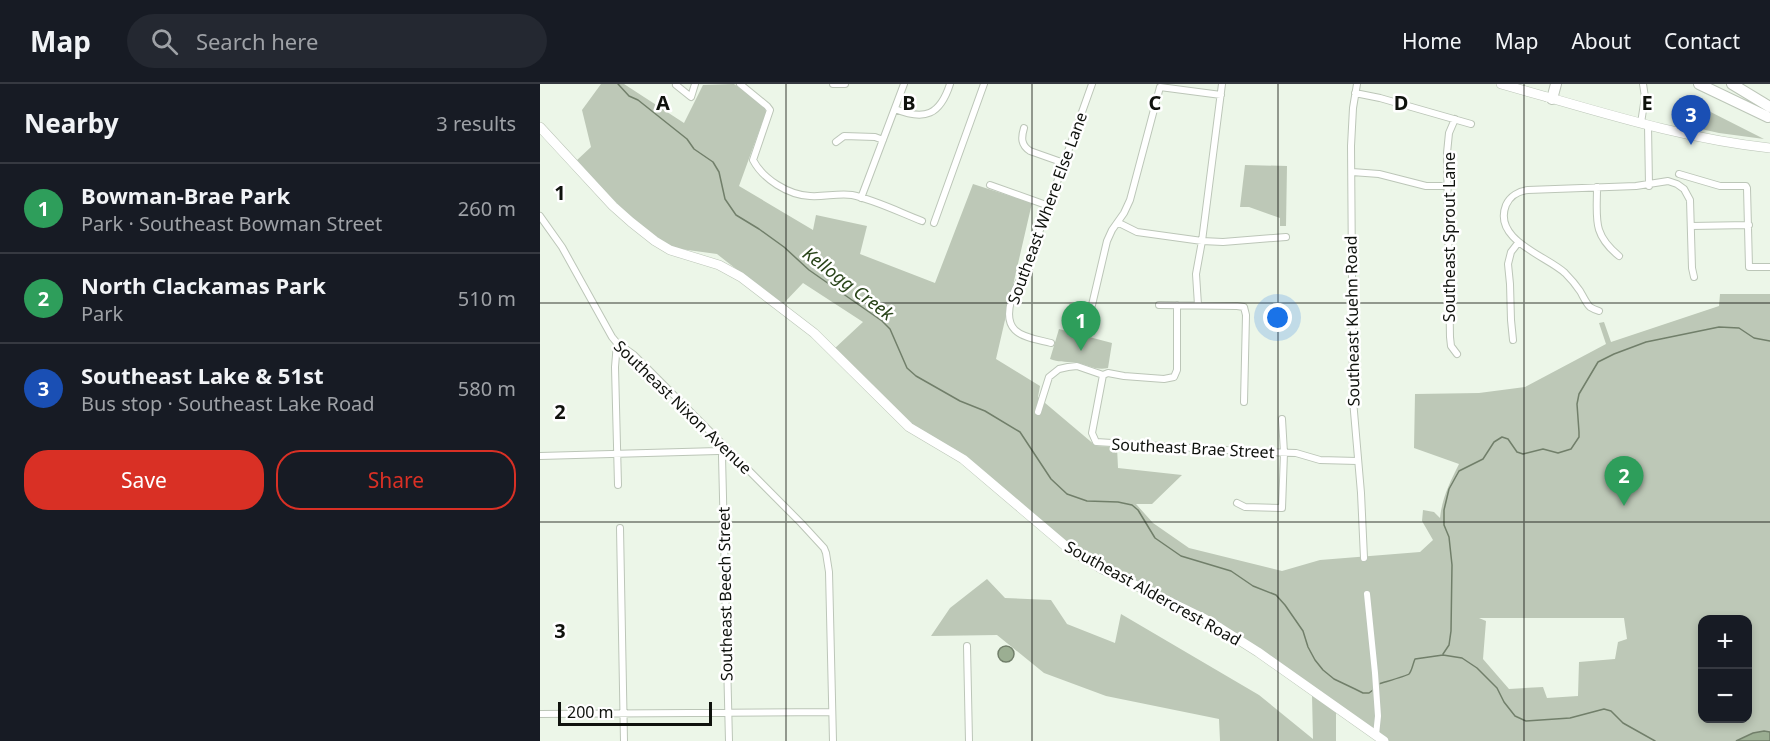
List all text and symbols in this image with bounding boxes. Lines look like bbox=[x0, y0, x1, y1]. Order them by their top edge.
search box bbox=[127, 14, 547, 68]
text: Map bbox=[30, 22, 91, 60]
icon: search bbox=[148, 25, 181, 58]
text: Search here bbox=[196, 26, 318, 56]
text: Home bbox=[1402, 27, 1462, 55]
text: Map bbox=[1495, 27, 1538, 55]
text: About bbox=[1571, 27, 1631, 55]
text: Contact bbox=[1664, 27, 1740, 55]
text: A bbox=[656, 89, 670, 116]
text: B bbox=[902, 89, 916, 116]
text: C bbox=[1149, 89, 1162, 116]
text: D bbox=[1394, 89, 1408, 116]
text: E bbox=[1641, 89, 1653, 116]
pin: 3 bbox=[1672, 95, 1710, 145]
text: Nearby bbox=[24, 105, 119, 141]
street label: Southeast Where Else Lane bbox=[1002, 109, 1092, 307]
text: 3 results bbox=[436, 110, 516, 137]
street label: Southeast Sprout Lane bbox=[1438, 152, 1460, 322]
text: 1 bbox=[554, 179, 566, 206]
text: Bowman-Brae Park bbox=[81, 180, 290, 210]
text: 1 bbox=[38, 195, 49, 222]
text: 260 m bbox=[458, 195, 516, 222]
text: Park · Southeast Bowman Street bbox=[81, 210, 382, 237]
street label: Southeast Kuehn Road bbox=[1340, 235, 1364, 407]
water label: Kellogg Creek bbox=[798, 241, 900, 326]
text: North Clackamas Park bbox=[81, 270, 326, 300]
text: 2 bbox=[38, 285, 49, 312]
text: 510 m bbox=[458, 285, 516, 312]
text: Park bbox=[81, 300, 123, 327]
pin: 1 bbox=[1062, 302, 1100, 351]
your location bbox=[1263, 303, 1292, 332]
street label: Southeast Nixon Avenue bbox=[609, 335, 757, 479]
text: Southeast Lake & 51st bbox=[81, 360, 324, 390]
text: 3 bbox=[38, 375, 49, 402]
text: 580 m bbox=[458, 375, 516, 402]
text: Bus stop · Southeast Lake Road bbox=[81, 390, 375, 417]
text: 2 bbox=[554, 398, 566, 425]
street label: Southeast Brae Street bbox=[1111, 433, 1275, 463]
button: Save bbox=[24, 450, 264, 510]
button: Share bbox=[276, 450, 516, 510]
pin: 2 bbox=[1604, 456, 1644, 506]
street label: Southeast Beech Street bbox=[712, 506, 738, 681]
street label: Southeast Aldercrest Road bbox=[1061, 535, 1245, 651]
map controls bbox=[1698, 615, 1752, 723]
button: + bbox=[1698, 615, 1752, 669]
text: 3 bbox=[554, 617, 566, 644]
button: − bbox=[1698, 669, 1752, 723]
scale bar bbox=[558, 699, 712, 726]
text: 200 m bbox=[567, 701, 614, 723]

